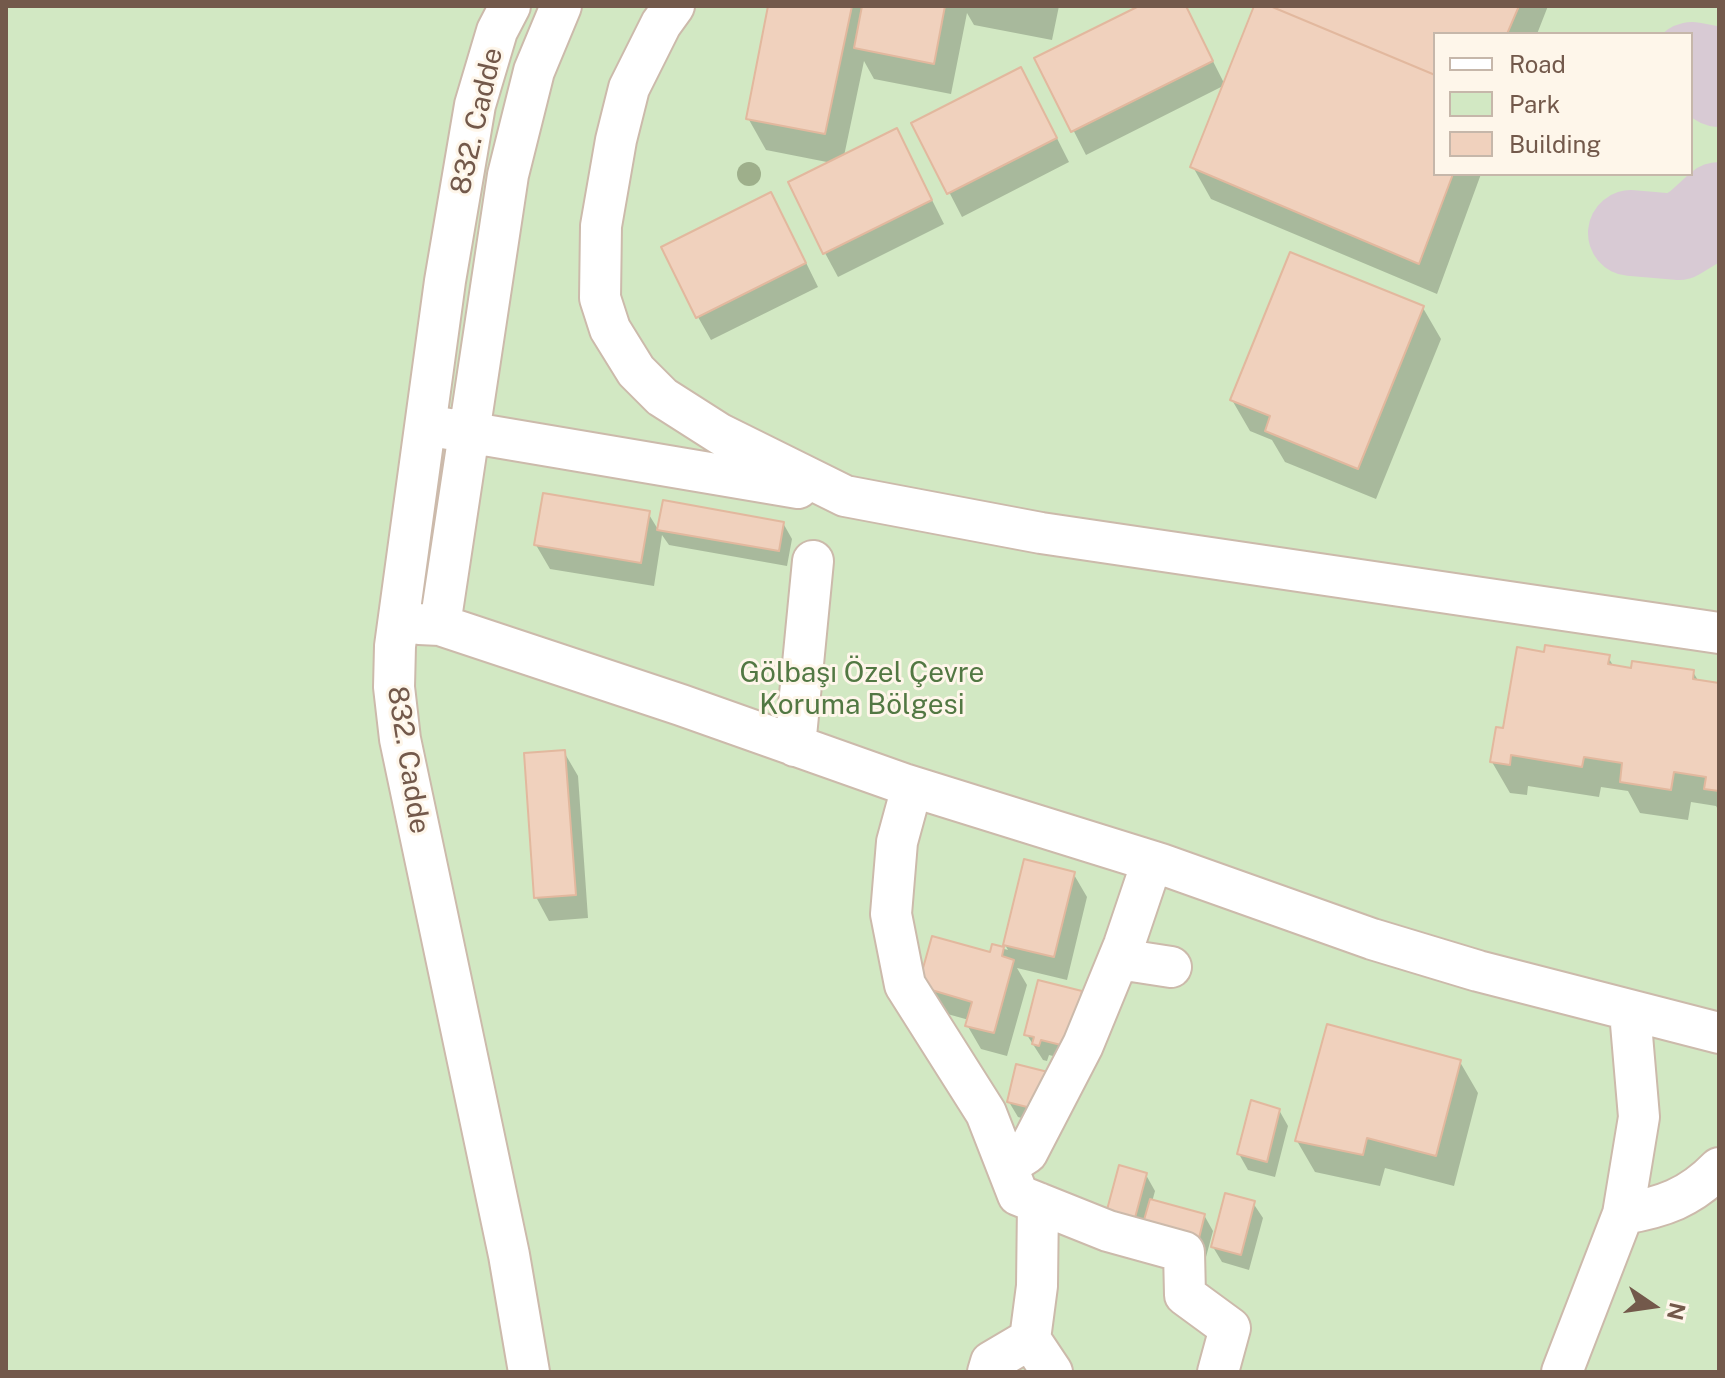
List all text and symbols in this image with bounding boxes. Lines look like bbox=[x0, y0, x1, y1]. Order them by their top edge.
legend bbox=[1433, 32, 1693, 176]
street label: 832. Cadde bbox=[444, 45, 510, 197]
text: Road bbox=[1509, 50, 1566, 78]
text: Park bbox=[1509, 90, 1560, 118]
text: Building bbox=[1509, 130, 1601, 158]
park label: Gölbaşı Özel Çevre Koruma Bölgesi bbox=[740, 656, 984, 722]
street label: 832. Cadde bbox=[380, 684, 436, 836]
north arrow bbox=[1613, 1266, 1693, 1346]
text: N bbox=[1662, 1300, 1691, 1323]

